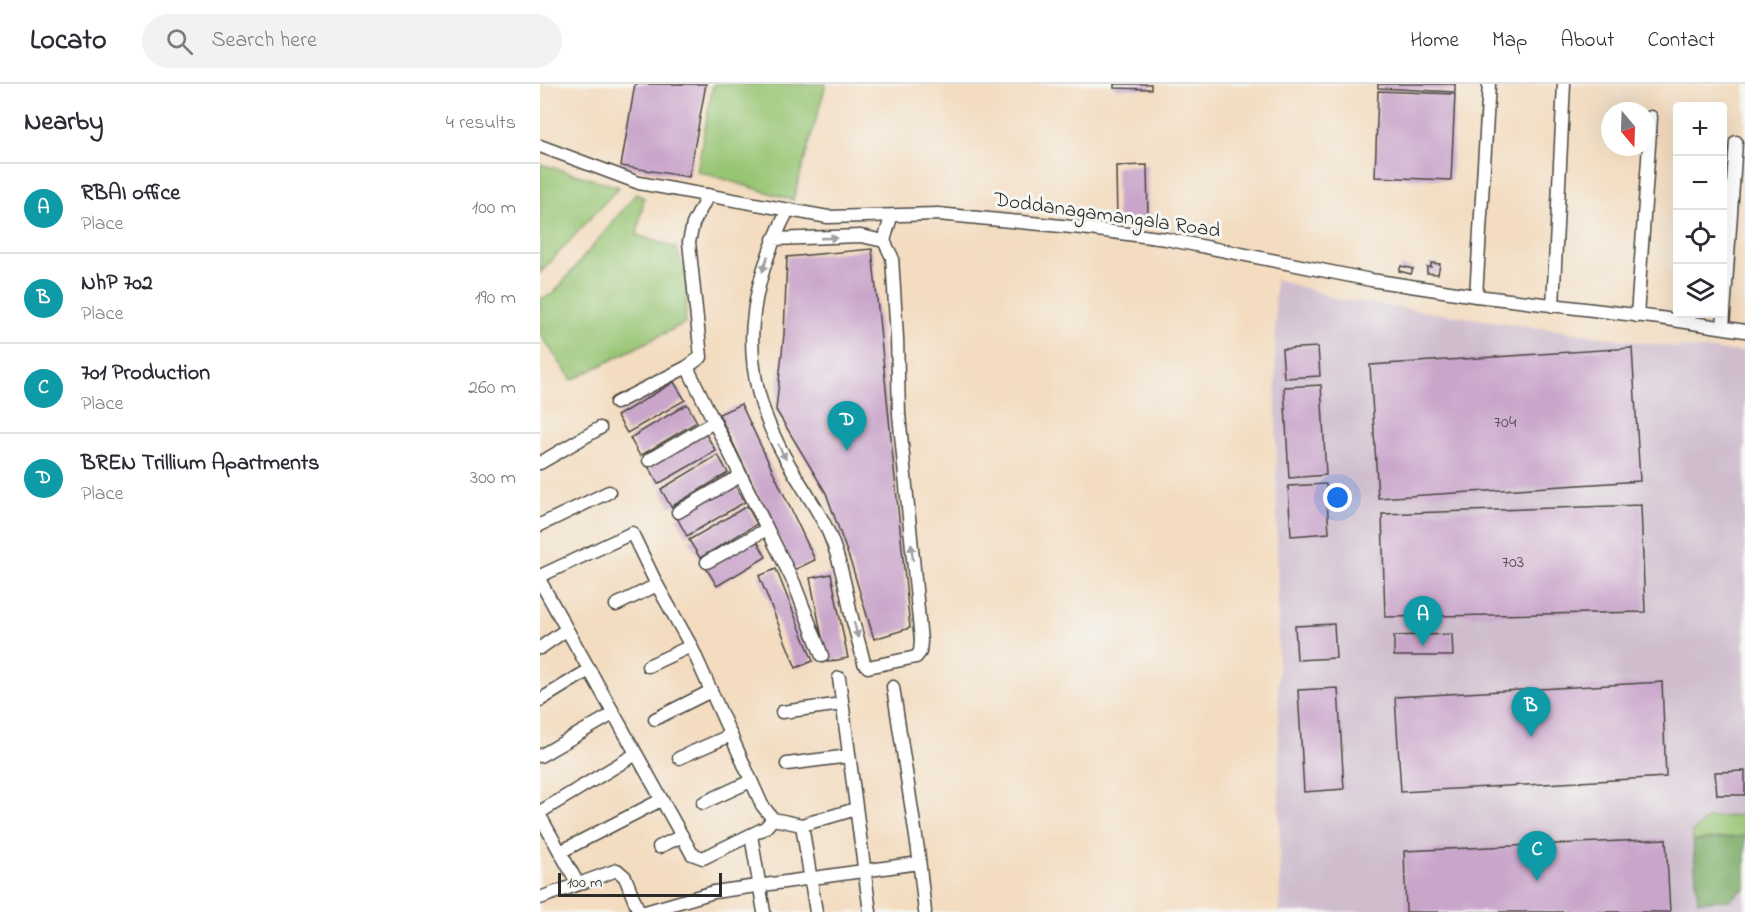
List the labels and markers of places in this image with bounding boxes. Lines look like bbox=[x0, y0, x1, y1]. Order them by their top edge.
pin: D bbox=[828, 402, 866, 451]
pin: A bbox=[1404, 596, 1442, 646]
pin: B bbox=[1512, 688, 1550, 737]
pin: C bbox=[1518, 832, 1556, 881]

